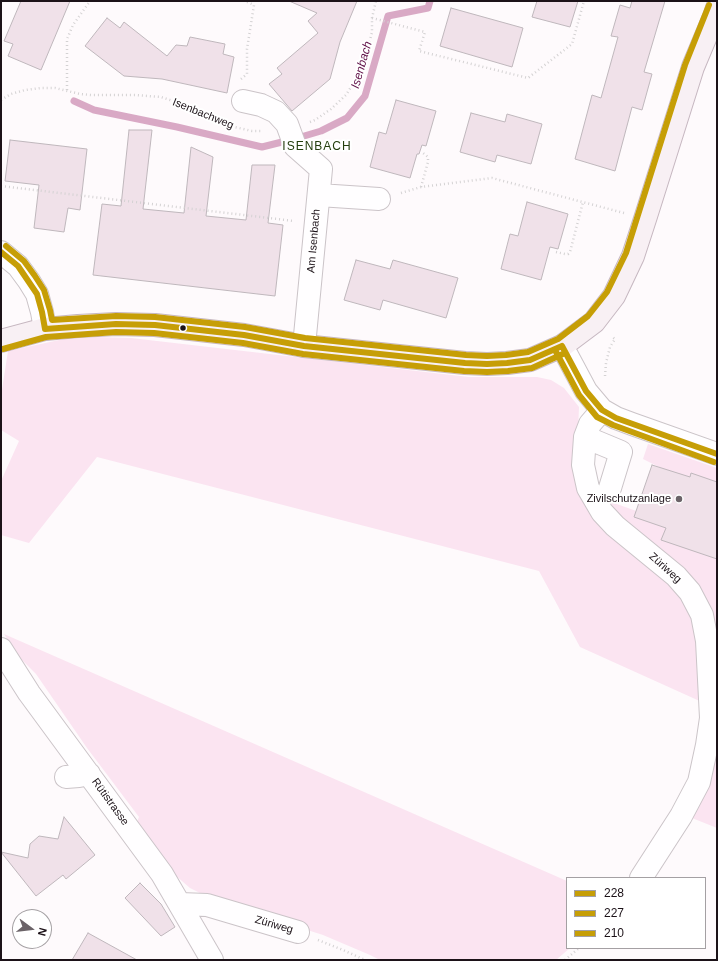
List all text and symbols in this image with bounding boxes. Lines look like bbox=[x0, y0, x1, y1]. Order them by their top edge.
water label: Isenbach bbox=[348, 40, 376, 90]
street label: Isenbachweg bbox=[170, 96, 236, 132]
district label: ISENBACH bbox=[282, 140, 352, 154]
street label: Am Isenbach bbox=[305, 208, 323, 274]
unlabelled marker bbox=[178, 323, 188, 333]
place label: Zivilschutzanlage bbox=[587, 492, 671, 506]
marker: Zivilschutzanlage bbox=[674, 494, 684, 504]
street label: Züriweg bbox=[646, 550, 684, 586]
street label: Rütistrasse bbox=[88, 776, 132, 828]
legend bbox=[566, 877, 706, 949]
text: 228 bbox=[604, 886, 624, 900]
text: 227 bbox=[604, 906, 624, 920]
north arrow bbox=[12, 909, 52, 949]
street label: Züriweg bbox=[253, 913, 295, 937]
text: N bbox=[36, 926, 49, 937]
text: 210 bbox=[604, 926, 624, 940]

